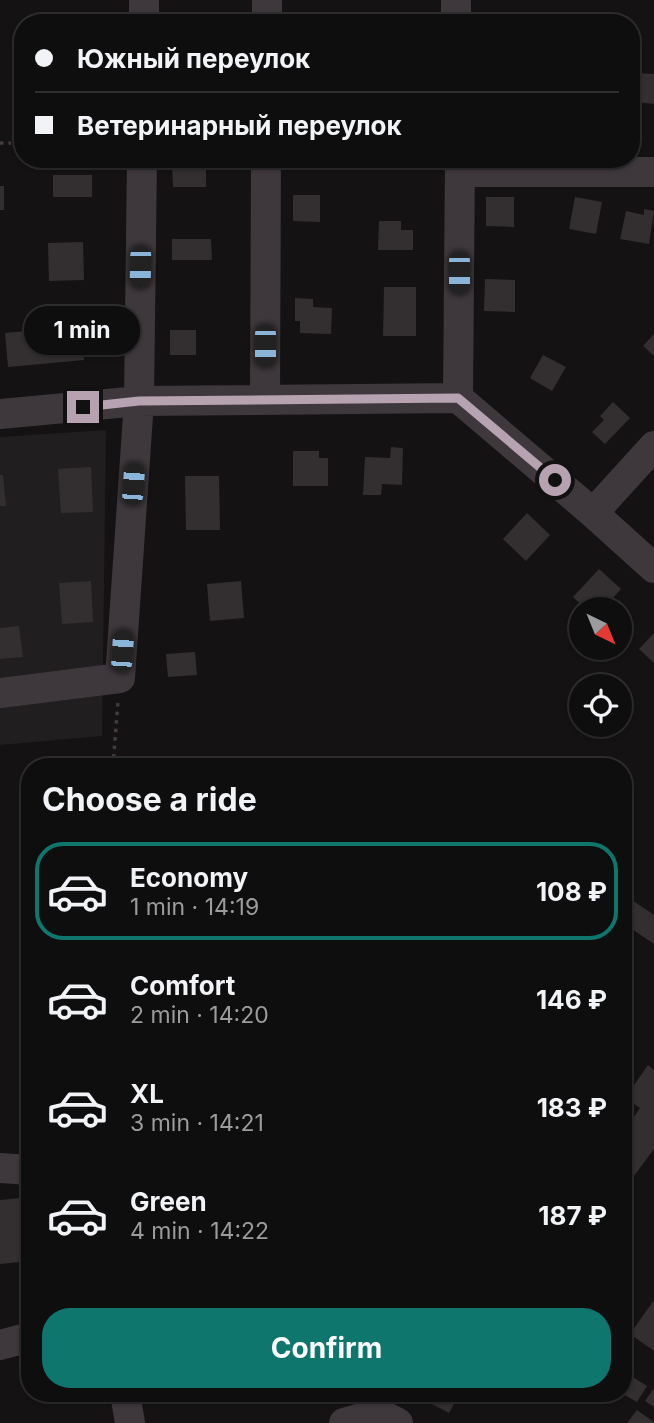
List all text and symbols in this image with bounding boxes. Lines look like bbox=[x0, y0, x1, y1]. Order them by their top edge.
text: Южный переулок bbox=[77, 43, 310, 74]
text: Ветеринарный переулок bbox=[77, 110, 402, 141]
car bbox=[130, 246, 151, 288]
car bbox=[449, 252, 470, 294]
callout: 1 min bbox=[25, 306, 141, 354]
text: 1 min bbox=[54, 316, 110, 344]
car bbox=[255, 325, 276, 367]
route end bbox=[67, 391, 99, 423]
car bbox=[122, 462, 145, 506]
route start bbox=[539, 464, 571, 496]
north arrow bbox=[569, 597, 632, 660]
map controls bbox=[569, 597, 632, 737]
car bbox=[111, 629, 134, 673]
button: locate bbox=[569, 674, 632, 737]
text: Choose a ride bbox=[42, 780, 257, 819]
icon: car bbox=[46, 860, 109, 923]
text: Economy bbox=[130, 862, 248, 893]
text: 108 ₽ bbox=[536, 876, 607, 907]
text: 1 min · 14:19 bbox=[130, 893, 259, 921]
icon: car bbox=[46, 968, 109, 1031]
text: Comfort bbox=[130, 970, 235, 1001]
text: 146 ₽ bbox=[536, 984, 607, 1015]
text: 2 min · 14:20 bbox=[130, 1001, 269, 1029]
icon: car bbox=[46, 1076, 109, 1139]
text: XL bbox=[130, 1078, 164, 1109]
text: 183 ₽ bbox=[537, 1092, 607, 1123]
text: 3 min · 14:21 bbox=[130, 1109, 264, 1137]
icon: car bbox=[46, 1184, 109, 1247]
text: Green bbox=[130, 1186, 207, 1217]
text: 187 ₽ bbox=[538, 1200, 607, 1231]
text: 4 min · 14:22 bbox=[130, 1217, 269, 1245]
button: Confirm bbox=[42, 1308, 611, 1388]

